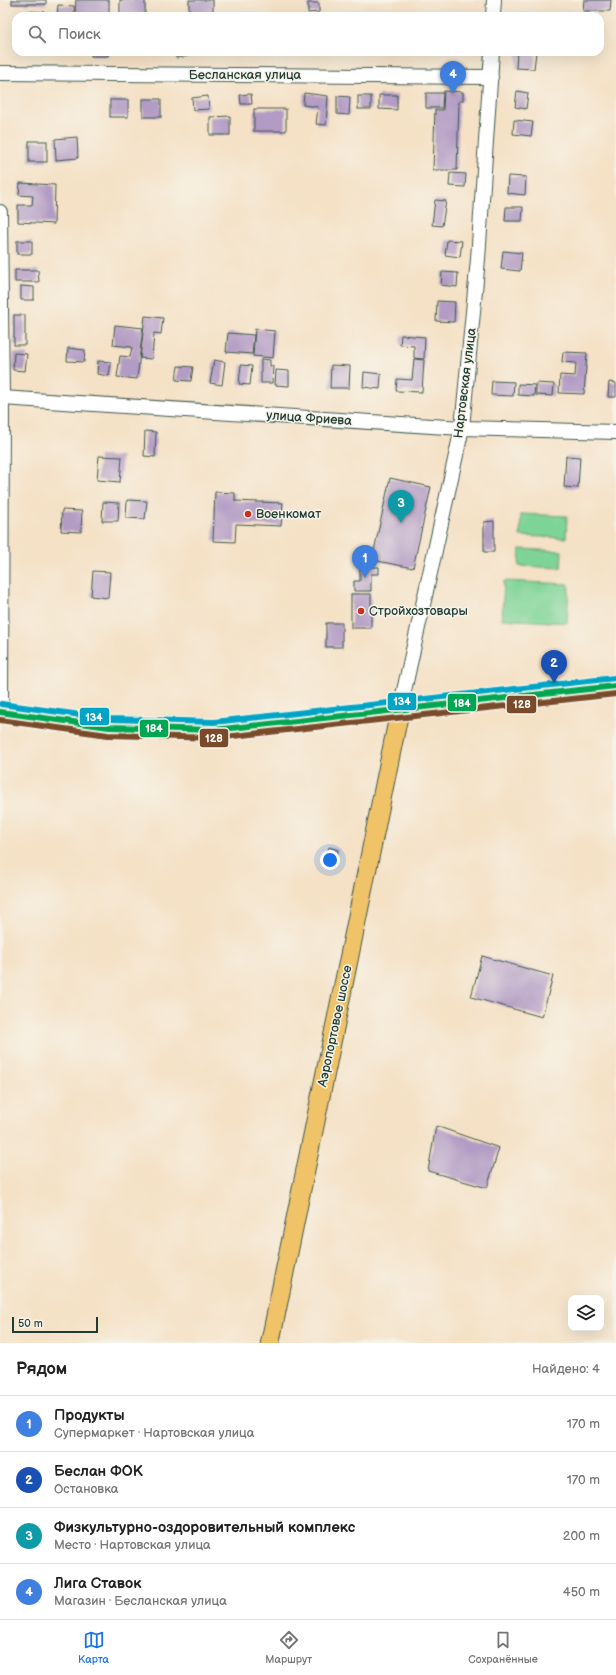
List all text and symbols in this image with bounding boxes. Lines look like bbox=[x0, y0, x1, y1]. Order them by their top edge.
search box bbox=[12, 12, 604, 56]
icon: search bbox=[26, 23, 48, 45]
text: Поиск bbox=[58, 25, 101, 44]
pin: 4 bbox=[440, 61, 466, 94]
street label: Бесланская улица bbox=[189, 67, 302, 83]
street label: Нартовская улица bbox=[450, 327, 480, 439]
street label: улица Фриева bbox=[266, 407, 353, 429]
pin: 3 bbox=[388, 490, 414, 523]
place label: Военкомат bbox=[256, 506, 321, 522]
marker: Военкомат bbox=[243, 509, 253, 519]
pin: 1 bbox=[352, 545, 378, 578]
place label: Стройхозтовары bbox=[369, 603, 468, 619]
marker: Стройхозтовары bbox=[356, 606, 366, 616]
pin: 2 bbox=[541, 650, 567, 683]
line badge: 134 bbox=[387, 692, 417, 711]
line badge: 184 bbox=[447, 693, 477, 712]
text: 134 bbox=[393, 695, 411, 708]
line badge: 128 bbox=[506, 695, 537, 714]
text: 184 bbox=[453, 697, 471, 710]
text: 128 bbox=[513, 698, 531, 711]
line badge: 134 bbox=[79, 707, 110, 726]
text: 134 bbox=[85, 711, 103, 724]
line badge: 184 bbox=[139, 719, 169, 738]
text: 184 bbox=[145, 722, 163, 735]
line badge: 128 bbox=[199, 728, 229, 748]
text: 128 bbox=[205, 732, 223, 745]
your location bbox=[320, 850, 340, 870]
street label: Аэропортовое шоссе bbox=[314, 964, 356, 1089]
map controls bbox=[568, 1295, 604, 1331]
button: layers bbox=[568, 1295, 604, 1331]
scale bar bbox=[12, 1315, 98, 1334]
text: 50 m bbox=[18, 1317, 43, 1330]
text: Рядом bbox=[16, 1359, 67, 1379]
text: Найдено: 4 bbox=[532, 1361, 600, 1377]
text: Продукты bbox=[54, 1406, 125, 1425]
text: 1 bbox=[26, 1416, 32, 1432]
text: 170 m bbox=[567, 1416, 600, 1432]
text: Супермаркет · Нартовская улица bbox=[54, 1425, 254, 1441]
text: Беслан ФОК bbox=[54, 1462, 143, 1481]
text: 2 bbox=[25, 1472, 33, 1488]
text: 170 m bbox=[567, 1472, 600, 1488]
text: Остановка bbox=[54, 1481, 119, 1497]
text: Физкультурно-оздоровительный комплекс bbox=[54, 1518, 355, 1537]
text: 3 bbox=[25, 1528, 33, 1544]
text: 200 m bbox=[563, 1528, 600, 1544]
text: Место · Нартовская улица bbox=[54, 1537, 211, 1553]
text: Лига Ставок bbox=[54, 1574, 141, 1593]
text: 4 bbox=[25, 1584, 33, 1600]
text: 450 m bbox=[563, 1584, 600, 1600]
text: Магазин · Бесланская улица bbox=[54, 1593, 227, 1609]
tab: Карта bbox=[78, 1629, 109, 1666]
tab: Маршрут bbox=[265, 1629, 312, 1666]
tab: Сохранённые bbox=[468, 1629, 538, 1666]

